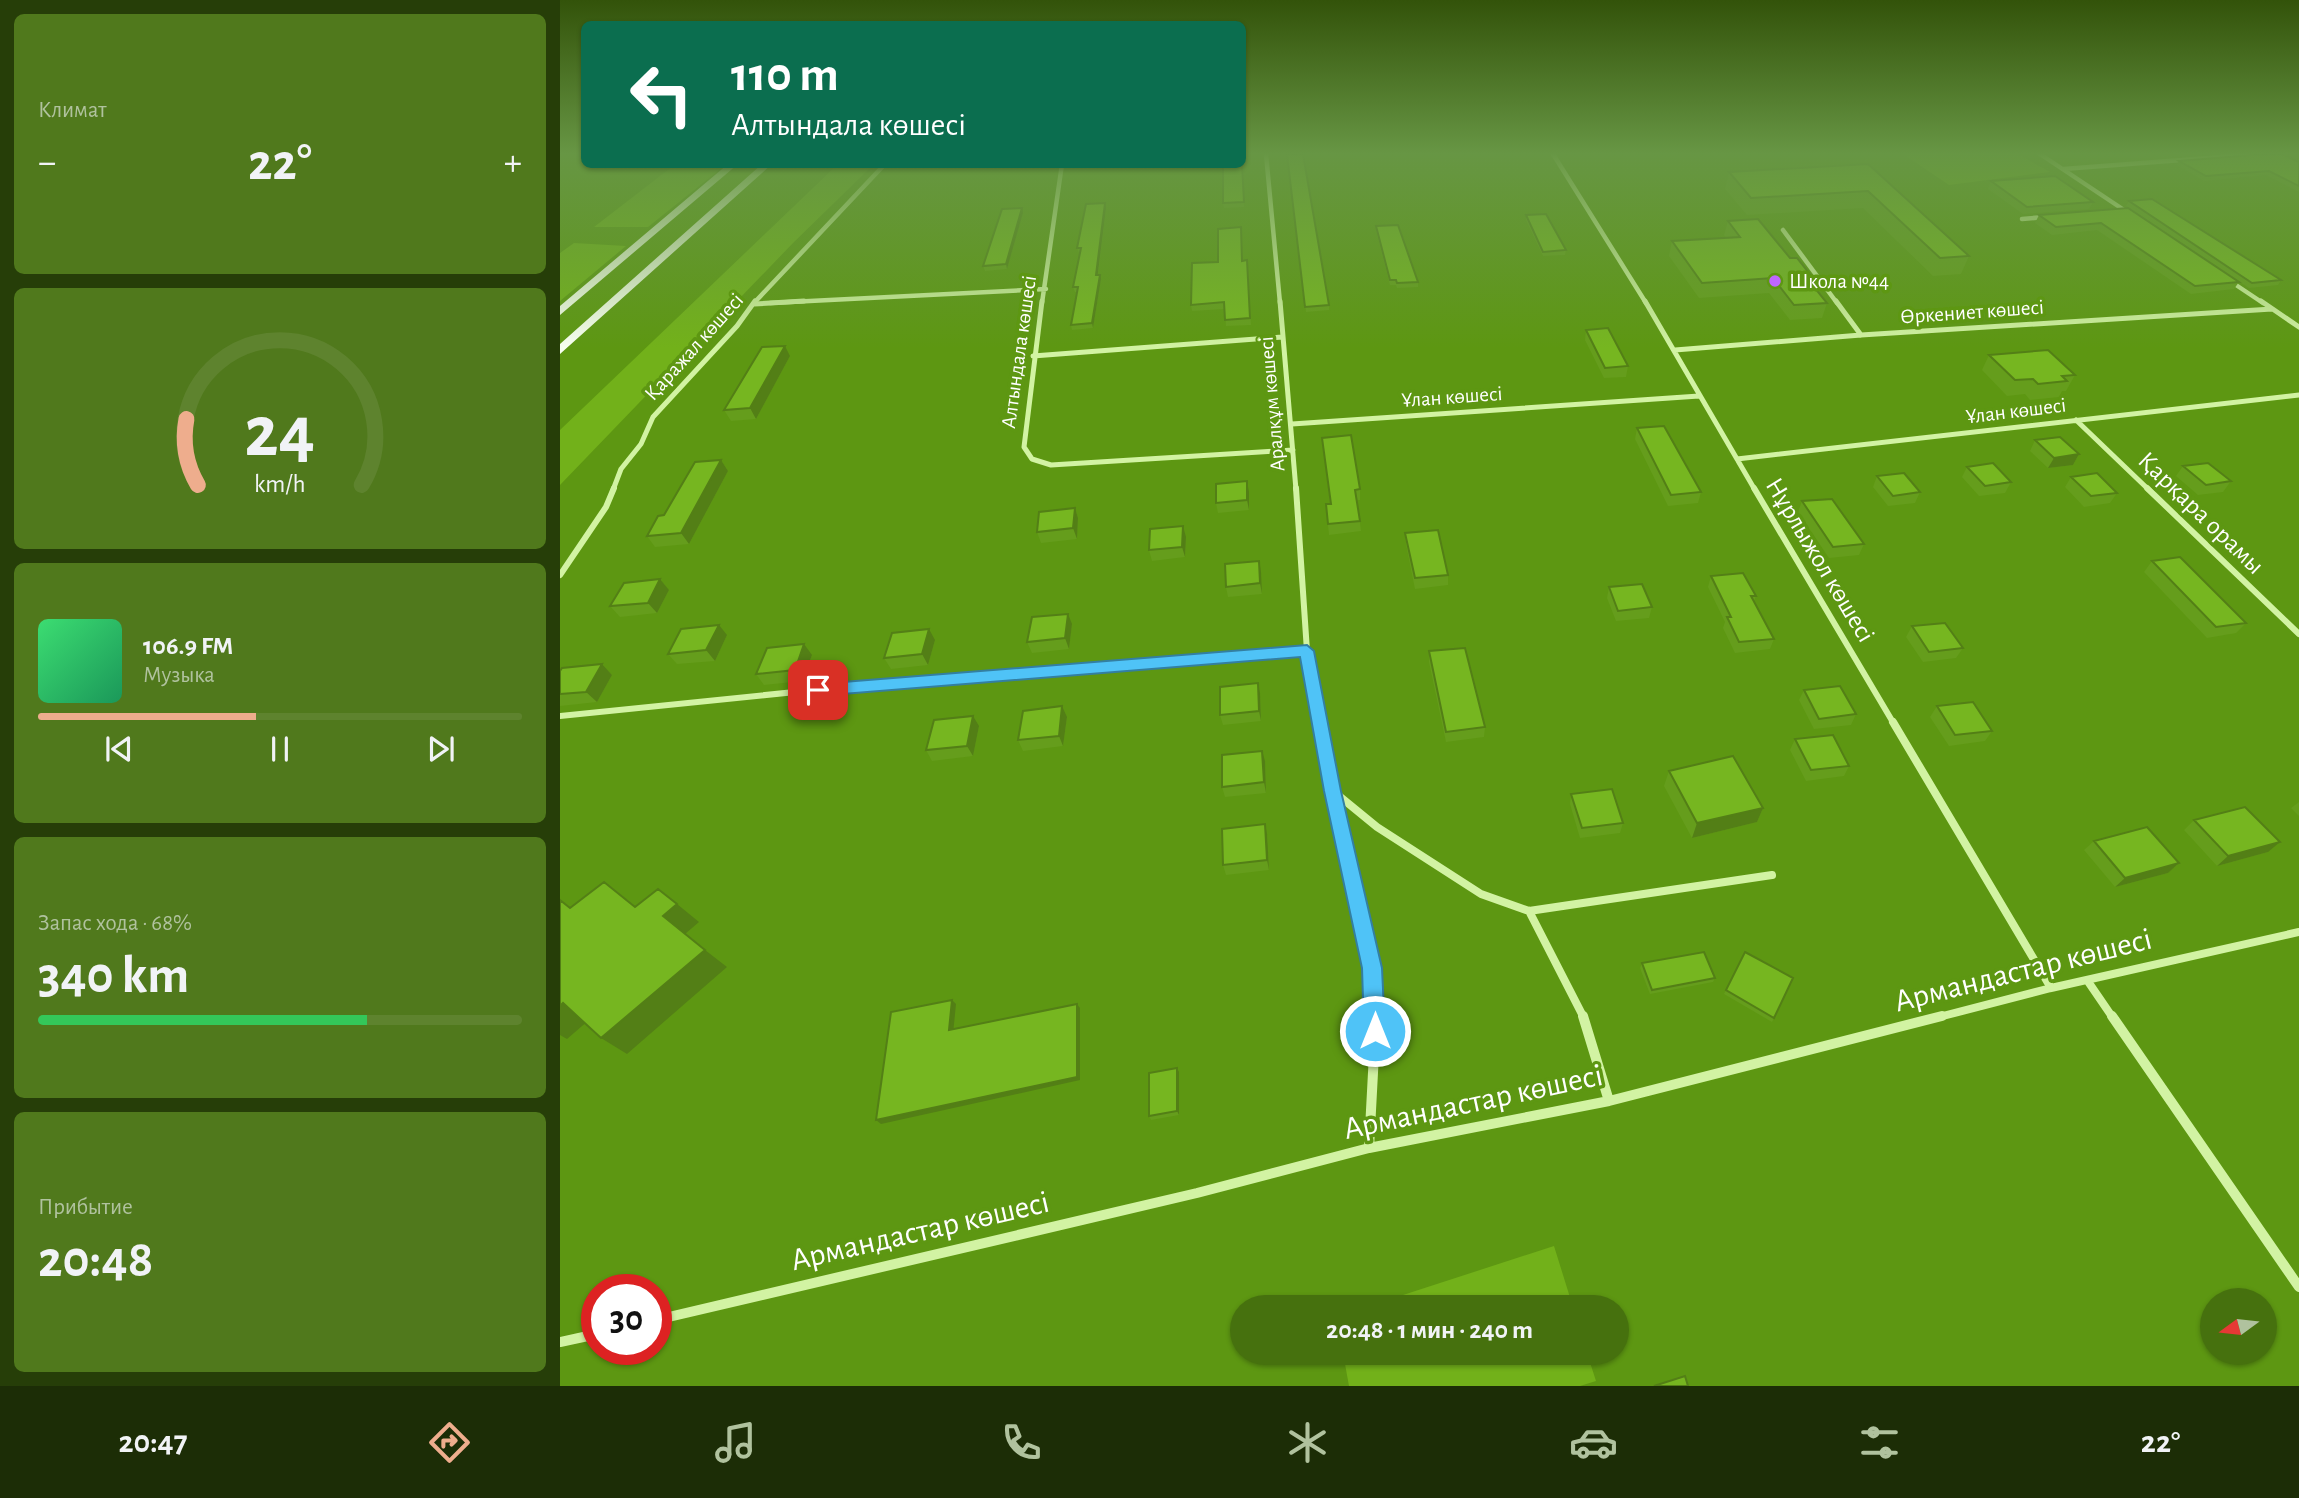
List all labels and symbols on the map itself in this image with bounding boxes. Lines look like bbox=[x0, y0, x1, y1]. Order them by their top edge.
place label: Школа №44 bbox=[1789, 271, 1889, 292]
marker: Школа №44 bbox=[1767, 273, 1783, 289]
street label: Алтындала көшесі bbox=[998, 274, 1040, 430]
street label: Қаражал көшесі bbox=[641, 289, 747, 405]
street label: Өркениет көшесі bbox=[1899, 297, 2045, 327]
street label: Аралқұм көшесі bbox=[1256, 336, 1288, 472]
street label: Ұлан көшесі bbox=[1401, 383, 1503, 411]
street label: Ұлан көшесі bbox=[1965, 394, 2067, 428]
street label: Қарқара орамы bbox=[2133, 447, 2269, 579]
street label: Нұрлыжол көшесі bbox=[1761, 473, 1879, 647]
pin bbox=[788, 660, 848, 720]
street label: Армандастар көшесі bbox=[1891, 923, 2155, 1017]
position arrow bbox=[1338, 994, 1412, 1068]
street label: Армандастар көшесі bbox=[1341, 1059, 1605, 1145]
street label: Армандастар көшесі bbox=[788, 1186, 1052, 1276]
speed limit sign: 30 bbox=[581, 1274, 672, 1365]
north arrow bbox=[2200, 1288, 2277, 1365]

